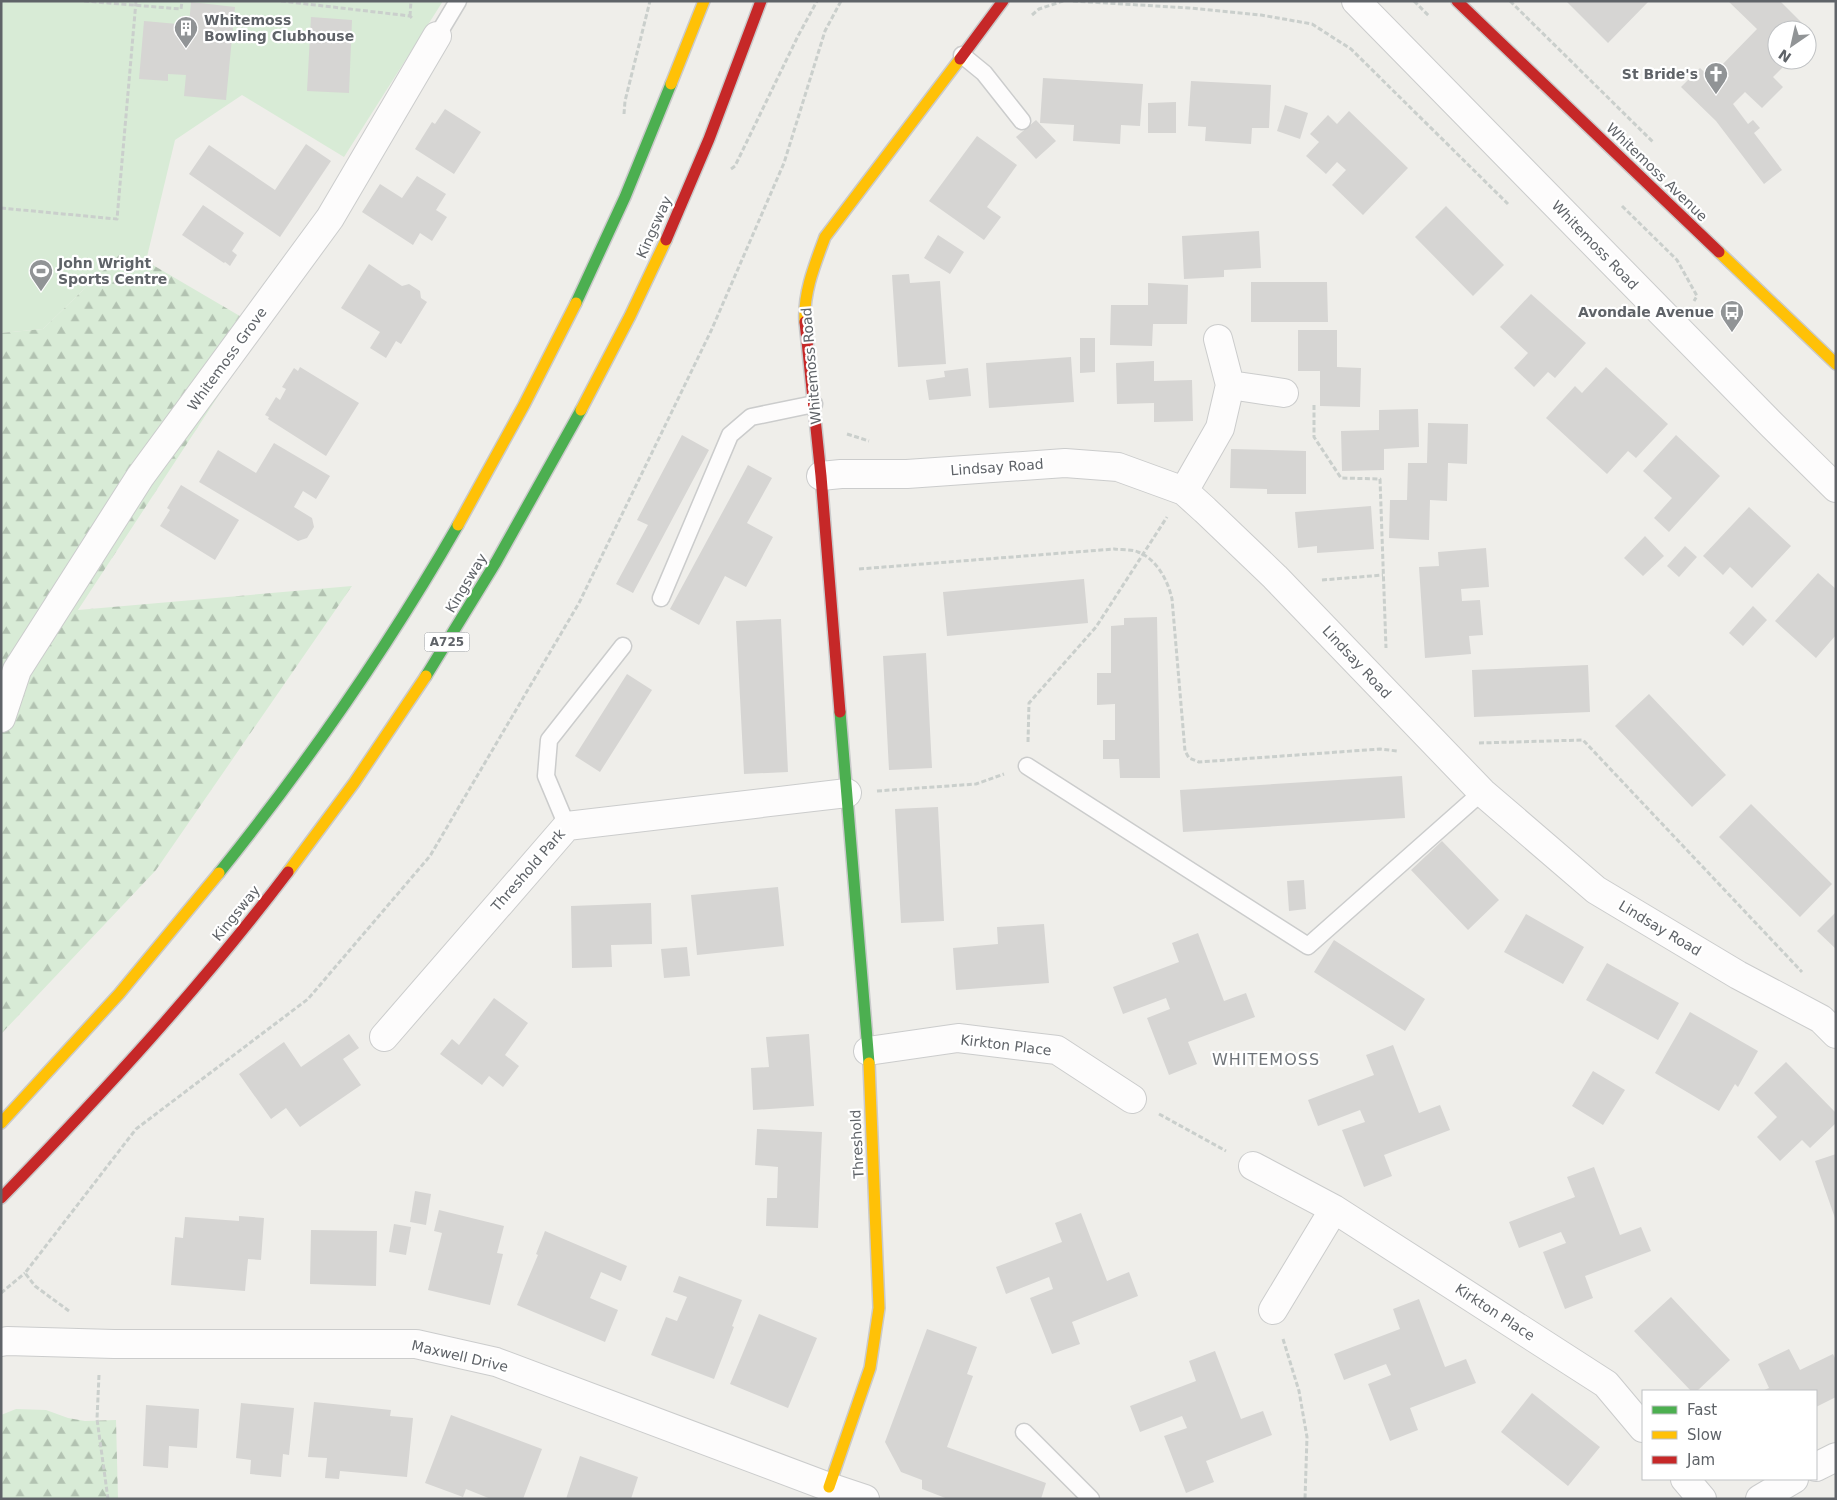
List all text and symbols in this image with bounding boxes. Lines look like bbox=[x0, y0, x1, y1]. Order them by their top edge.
place label: Whitemoss Bowling Clubhouse bbox=[204, 12, 354, 44]
building icon: Whitemoss Bowling Clubhouse bbox=[173, 15, 199, 49]
north arrow bbox=[1767, 20, 1817, 70]
text: N bbox=[1775, 46, 1794, 66]
church icon: St Bride's bbox=[1703, 61, 1729, 95]
place label: St Bride's bbox=[1622, 66, 1698, 82]
street label: Whitemoss Avenue bbox=[1603, 120, 1711, 224]
street label: Kingsway bbox=[633, 193, 675, 261]
street label: Whitemoss Road bbox=[1549, 197, 1641, 293]
place label: John Wright Sports Centre bbox=[57, 255, 167, 287]
sports icon: John Wright Sports Centre bbox=[28, 258, 54, 292]
bus stop icon: Avondale Avenue bbox=[1719, 299, 1745, 333]
street label: Whitemoss Grove bbox=[184, 304, 270, 414]
place label: Avondale Avenue bbox=[1578, 304, 1714, 320]
street label: Whitemoss Road bbox=[798, 307, 824, 425]
street label: Lindsay Road bbox=[950, 456, 1044, 478]
street label: Kingsway bbox=[442, 550, 490, 616]
street label: Lindsay Road bbox=[1319, 622, 1395, 702]
road number: A725 bbox=[424, 632, 470, 652]
street label: Threshold Park bbox=[487, 825, 569, 915]
street label: Kingsway bbox=[209, 882, 263, 944]
street label: Lindsay Road bbox=[1616, 897, 1704, 959]
street label: Kirkton Place bbox=[960, 1031, 1052, 1059]
district label: WHITEMOSS bbox=[1212, 1050, 1320, 1069]
street label: Threshold bbox=[847, 1109, 867, 1180]
street label: Kirkton Place bbox=[1452, 1280, 1538, 1344]
street label: Maxwell Drive bbox=[410, 1337, 510, 1375]
legend bbox=[1642, 1390, 1817, 1480]
text: Fast bbox=[1687, 1401, 1717, 1419]
text: Slow bbox=[1687, 1426, 1722, 1444]
text: Jam bbox=[1686, 1451, 1715, 1469]

